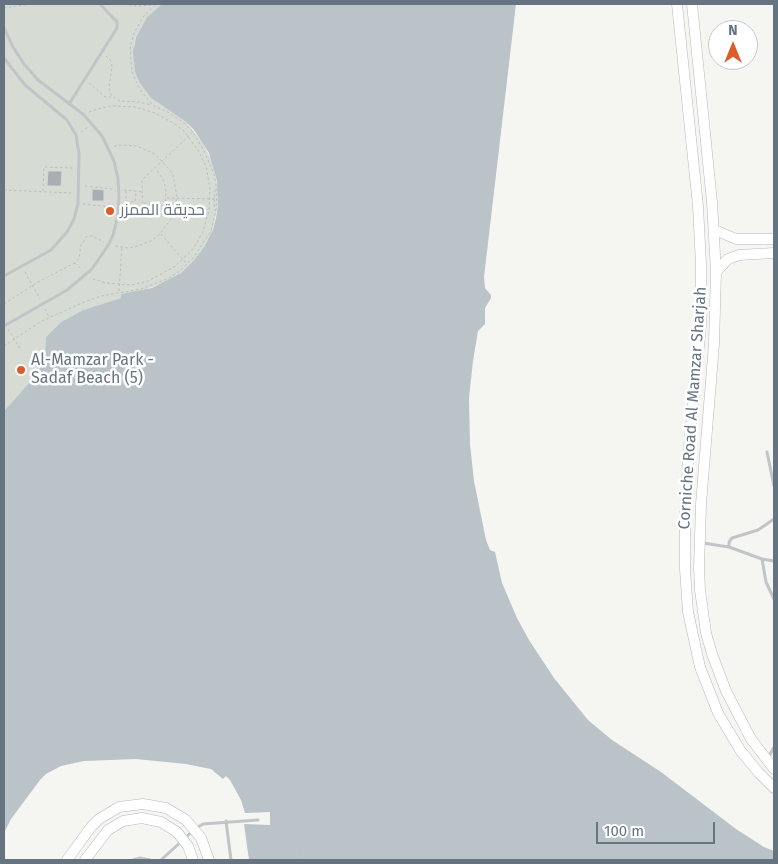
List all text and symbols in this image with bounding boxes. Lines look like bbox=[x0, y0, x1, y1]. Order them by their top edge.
north arrow bbox=[708, 20, 758, 70]
text: N bbox=[728, 22, 738, 39]
place label: حديقة الممزر bbox=[120, 201, 205, 221]
marker: حديقة الممزر bbox=[104, 205, 116, 217]
street label: Corniche Road Al Mamzar Sharjah bbox=[675, 286, 711, 530]
place label: Al-Mamzar Park - Sadaf Beach (5) bbox=[31, 351, 154, 389]
marker: Al-Mamzar Park - Sadaf Beach (5) bbox=[15, 364, 27, 376]
scale bar bbox=[598, 812, 717, 844]
text: 100 m bbox=[604, 822, 644, 840]

